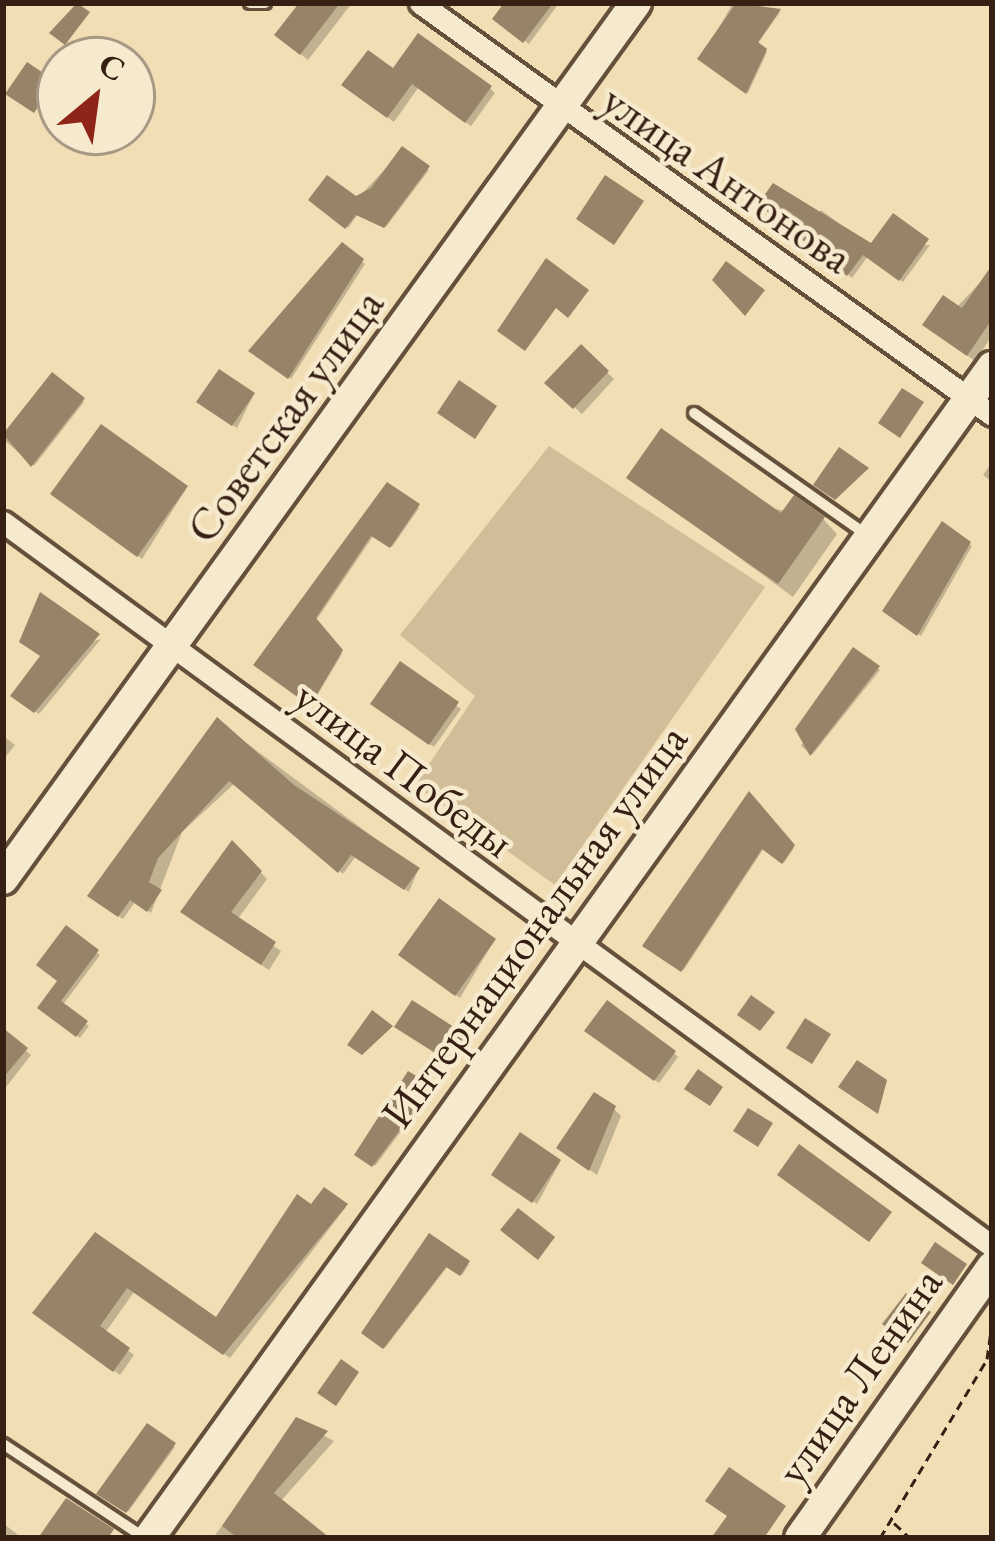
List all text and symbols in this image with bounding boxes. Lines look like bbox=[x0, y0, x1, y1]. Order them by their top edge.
north arrow bbox=[36, 36, 156, 156]
text: С bbox=[92, 42, 133, 91]
street label: улица Антонова bbox=[592, 73, 862, 285]
street label: Советская улица bbox=[175, 279, 395, 553]
street label: улица Победы bbox=[284, 669, 524, 869]
street label: Интернациональная улица bbox=[369, 714, 699, 1138]
street label: улица Ленина bbox=[765, 1257, 953, 1495]

